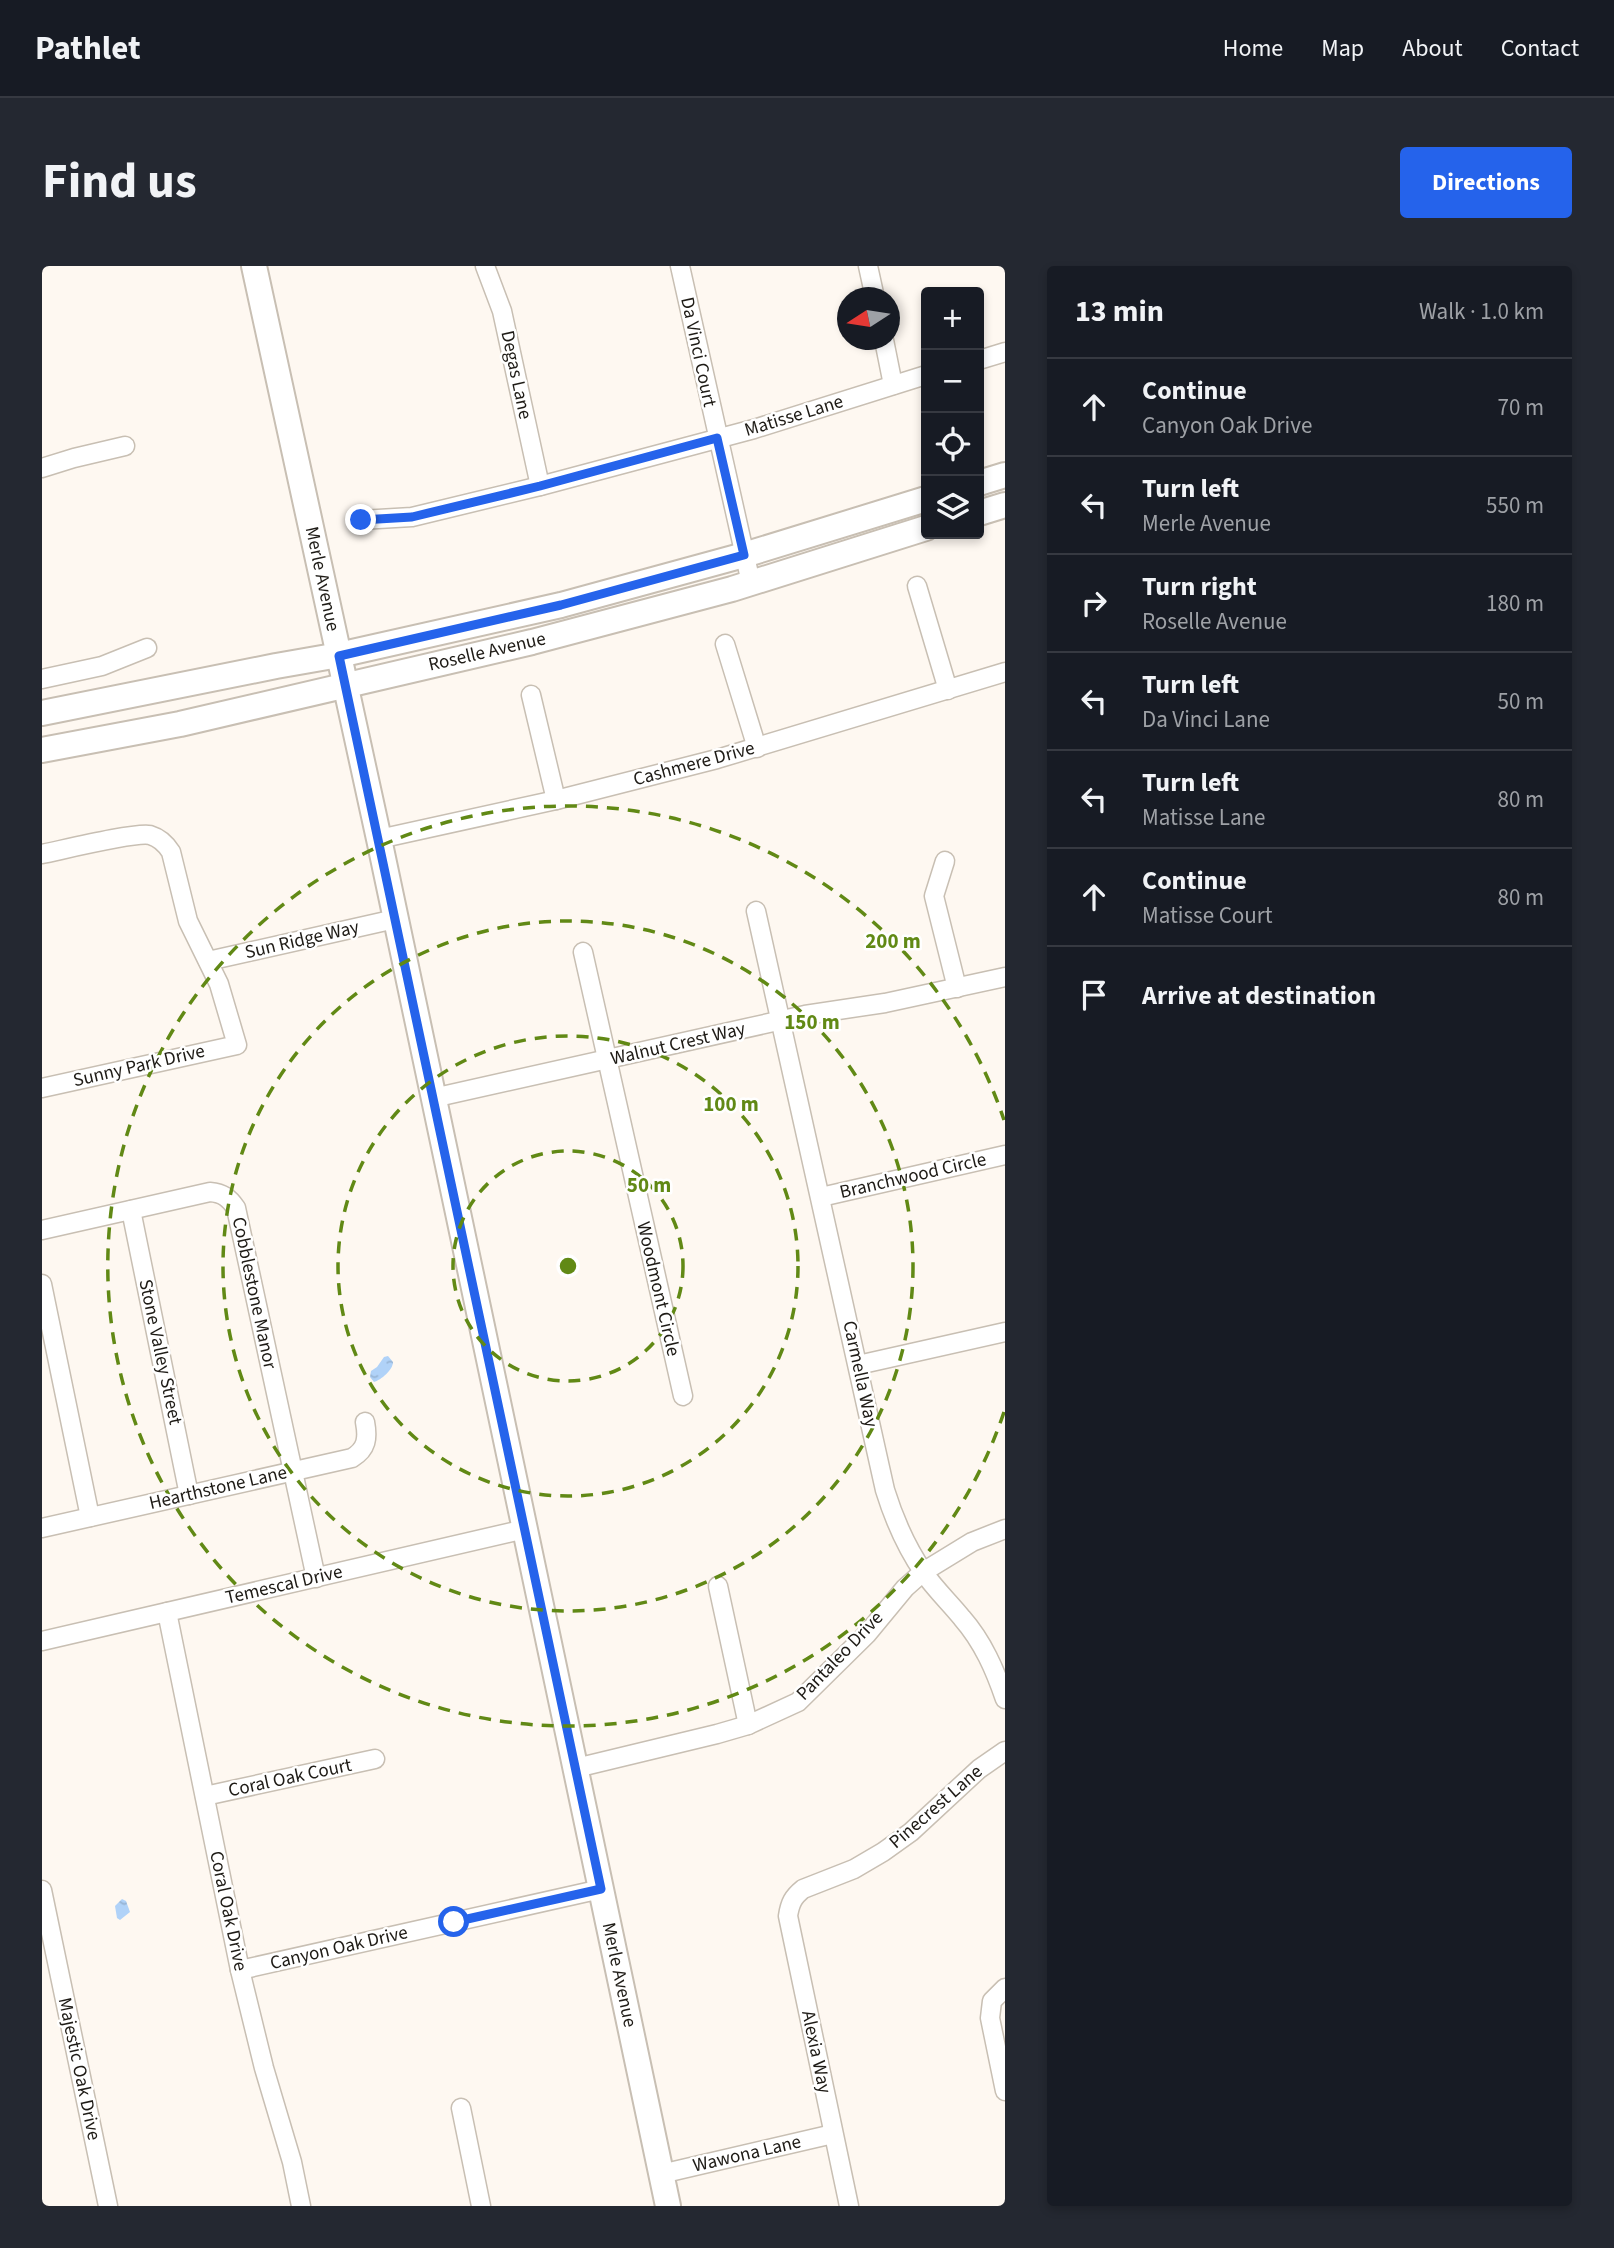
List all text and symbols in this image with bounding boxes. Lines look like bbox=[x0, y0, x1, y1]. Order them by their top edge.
text: Pathlet bbox=[35, 25, 141, 72]
text: Home bbox=[1223, 31, 1283, 66]
text: Map bbox=[1321, 31, 1364, 66]
text: About bbox=[1402, 31, 1463, 66]
text: Contact bbox=[1501, 31, 1579, 66]
text: Find us bbox=[42, 147, 197, 217]
button: Directions bbox=[1400, 147, 1572, 218]
north arrow bbox=[837, 287, 900, 350]
map controls bbox=[921, 287, 984, 539]
button: + bbox=[921, 287, 984, 350]
text: 13 min bbox=[1075, 290, 1164, 333]
street label: Da Vinci Court bbox=[673, 295, 723, 410]
text: Walk · 1.0 km bbox=[1419, 295, 1544, 328]
street label: Degas Lane bbox=[493, 328, 539, 422]
button: − bbox=[921, 350, 984, 413]
text: Continue bbox=[1142, 372, 1247, 409]
street label: Matisse Lane bbox=[741, 388, 847, 444]
icon: ahead bbox=[1075, 388, 1113, 426]
text: 70 m bbox=[1497, 391, 1544, 424]
text: Canyon Oak Drive bbox=[1142, 409, 1312, 442]
button: locate bbox=[921, 413, 984, 476]
text: Turn left bbox=[1142, 470, 1239, 507]
button: layers bbox=[921, 476, 984, 539]
icon: left bbox=[1075, 486, 1113, 524]
text: 550 m bbox=[1486, 489, 1544, 522]
route end bbox=[345, 504, 376, 535]
text: Merle Avenue bbox=[1142, 507, 1271, 540]
street label: Merle Avenue bbox=[298, 524, 346, 634]
text: Turn right bbox=[1142, 568, 1257, 605]
icon: right bbox=[1075, 584, 1113, 622]
text: 180 m bbox=[1486, 587, 1544, 620]
text: Roselle Avenue bbox=[1142, 605, 1287, 638]
street label: Roselle Avenue bbox=[426, 625, 548, 679]
text: Turn left bbox=[1142, 666, 1239, 703]
icon: left bbox=[1075, 682, 1113, 720]
text: 50 m bbox=[1497, 685, 1544, 718]
text: Da Vinci Lane bbox=[1142, 703, 1270, 736]
street label: Cashmere Drive bbox=[630, 735, 758, 793]
text: Turn left bbox=[1142, 764, 1239, 801]
icon: left bbox=[1075, 780, 1113, 818]
text: 80 m bbox=[1497, 783, 1544, 816]
text: Matisse Lane bbox=[1142, 801, 1265, 834]
text: Continue bbox=[1142, 862, 1247, 899]
icon: ahead bbox=[1075, 878, 1113, 916]
text: 80 m bbox=[1497, 881, 1544, 914]
text: Matisse Court bbox=[1142, 899, 1273, 932]
street label: Sun Ridge Way bbox=[242, 914, 362, 966]
text: 200 m bbox=[865, 926, 921, 956]
icon: arrive bbox=[1075, 976, 1113, 1014]
text: Arrive at destination bbox=[1142, 977, 1376, 1014]
text: 150 m bbox=[784, 1007, 840, 1037]
street label: Walnut Crest Way bbox=[608, 1015, 748, 1073]
street label: Sunny Park Drive bbox=[70, 1038, 208, 1094]
text: 100 m bbox=[703, 1089, 759, 1119]
street label: Branchwood Circle bbox=[837, 1146, 989, 1206]
text: 50 m bbox=[627, 1170, 671, 1200]
street label: Cobblestone Manor bbox=[225, 1215, 283, 1372]
street label: Woodmont Circle bbox=[629, 1219, 687, 1359]
centre of rings bbox=[556, 1254, 580, 1278]
street label: Stone Valley Street bbox=[131, 1277, 189, 1428]
street label: Carmella Way bbox=[836, 1318, 884, 1430]
street label: Hearthstone Lane bbox=[146, 1459, 290, 1517]
street label: Temescal Drive bbox=[223, 1558, 345, 1612]
street label: Pantaleo Drive bbox=[790, 1605, 890, 1707]
street label: Coral Oak Court bbox=[226, 1752, 355, 1804]
street label: Pinecrest Lane bbox=[883, 1759, 989, 1855]
street label: Coral Oak Drive bbox=[202, 1848, 254, 1974]
route start bbox=[438, 1906, 469, 1937]
street label: Canyon Oak Drive bbox=[267, 1919, 411, 1977]
street label: Merle Avenue bbox=[595, 1920, 643, 2030]
street label: Majestic Oak Drive bbox=[51, 1995, 107, 2143]
street label: Alexia Way bbox=[794, 2008, 838, 2096]
street label: Wawona Lane bbox=[690, 2128, 804, 2180]

